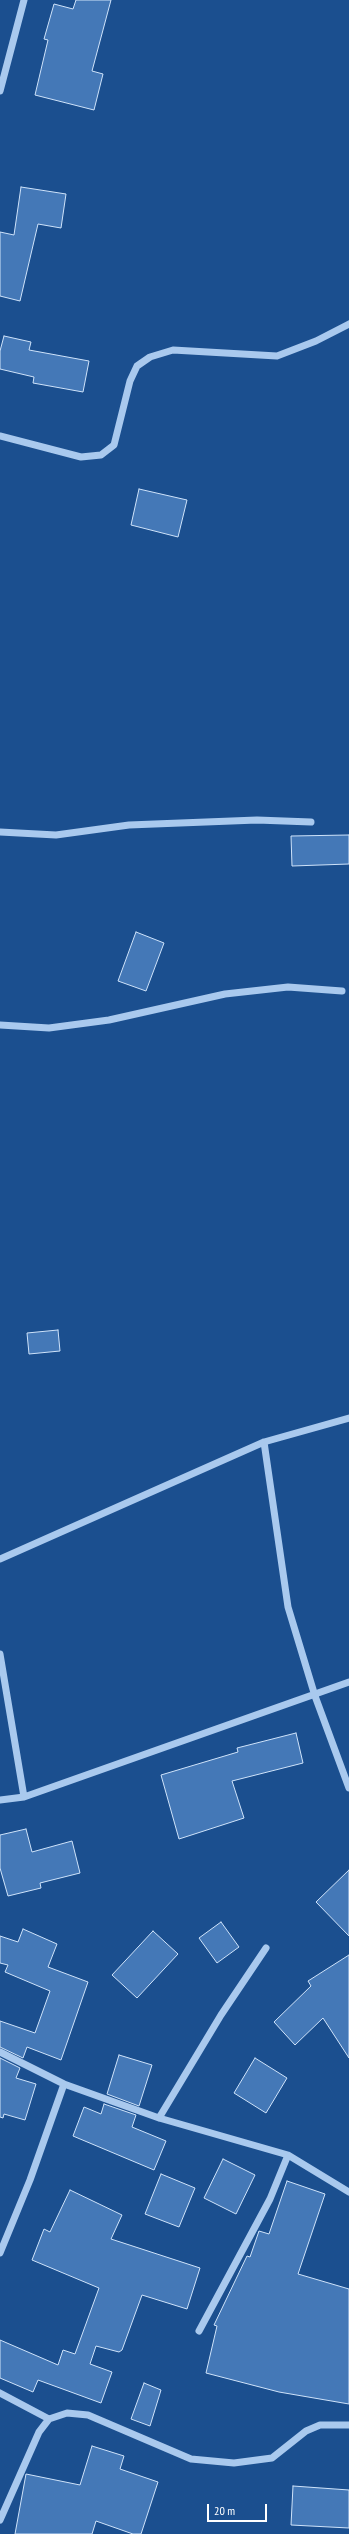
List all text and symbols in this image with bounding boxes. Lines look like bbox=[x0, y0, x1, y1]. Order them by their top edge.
scale bar bbox=[209, 2496, 269, 2522]
text: 20 m bbox=[214, 2503, 235, 2518]

